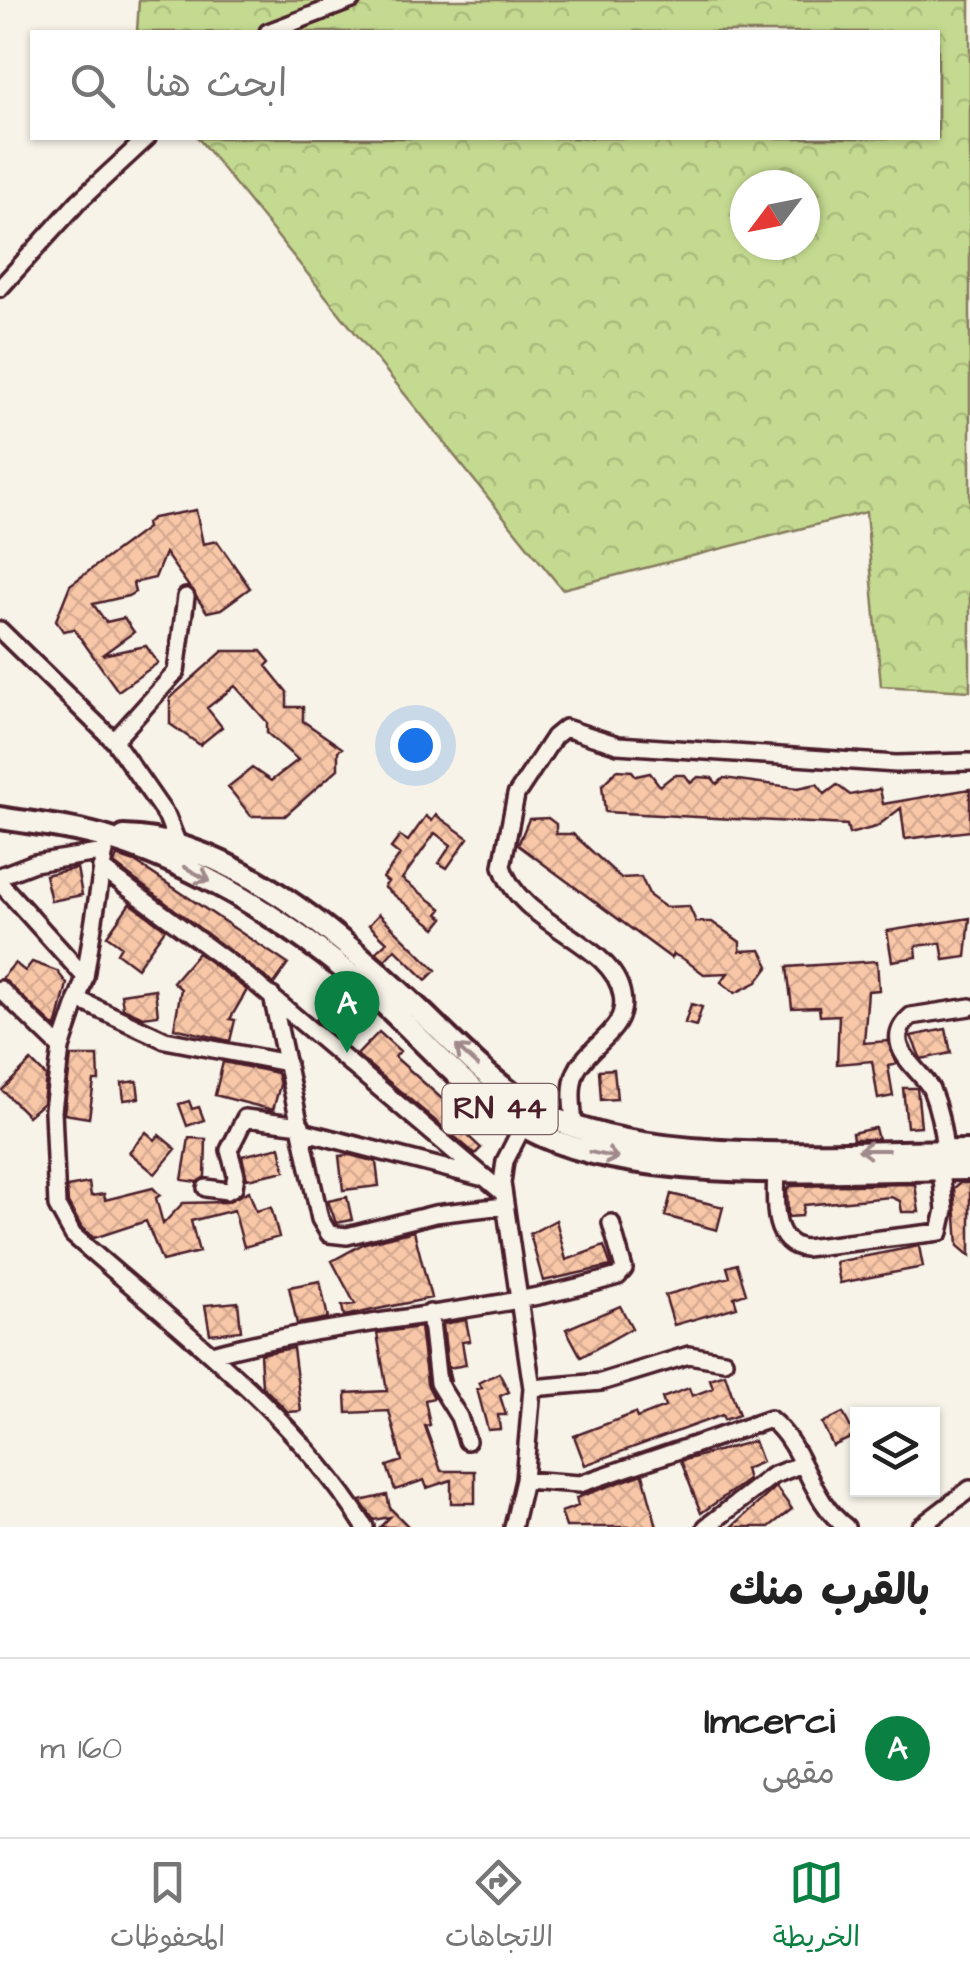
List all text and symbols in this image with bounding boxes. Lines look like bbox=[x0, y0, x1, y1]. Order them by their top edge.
search box bbox=[30, 30, 940, 140]
icon: search bbox=[65, 58, 120, 113]
text: ابحث هنا bbox=[145, 59, 287, 111]
north arrow bbox=[730, 170, 820, 260]
your location bbox=[390, 720, 441, 771]
one-way arrow bbox=[182, 864, 212, 884]
pin: A bbox=[314, 970, 380, 1053]
one-way arrow bbox=[455, 1045, 480, 1068]
road number: RN 44 bbox=[442, 1084, 558, 1134]
one-way arrow bbox=[857, 1140, 890, 1160]
one-way arrow bbox=[587, 1147, 619, 1166]
map controls bbox=[850, 1407, 940, 1497]
button: layers bbox=[850, 1407, 940, 1497]
text: بالقرب منك bbox=[729, 1563, 930, 1621]
text: Imcerci bbox=[704, 1696, 835, 1748]
text: 160 m bbox=[40, 1726, 122, 1771]
text: A bbox=[887, 1726, 908, 1771]
text: مقهى bbox=[762, 1751, 835, 1796]
tab: المحفوظات bbox=[110, 1855, 225, 1961]
tab: الاتجاهات bbox=[445, 1855, 553, 1961]
tab: الخريطة bbox=[773, 1855, 860, 1961]

